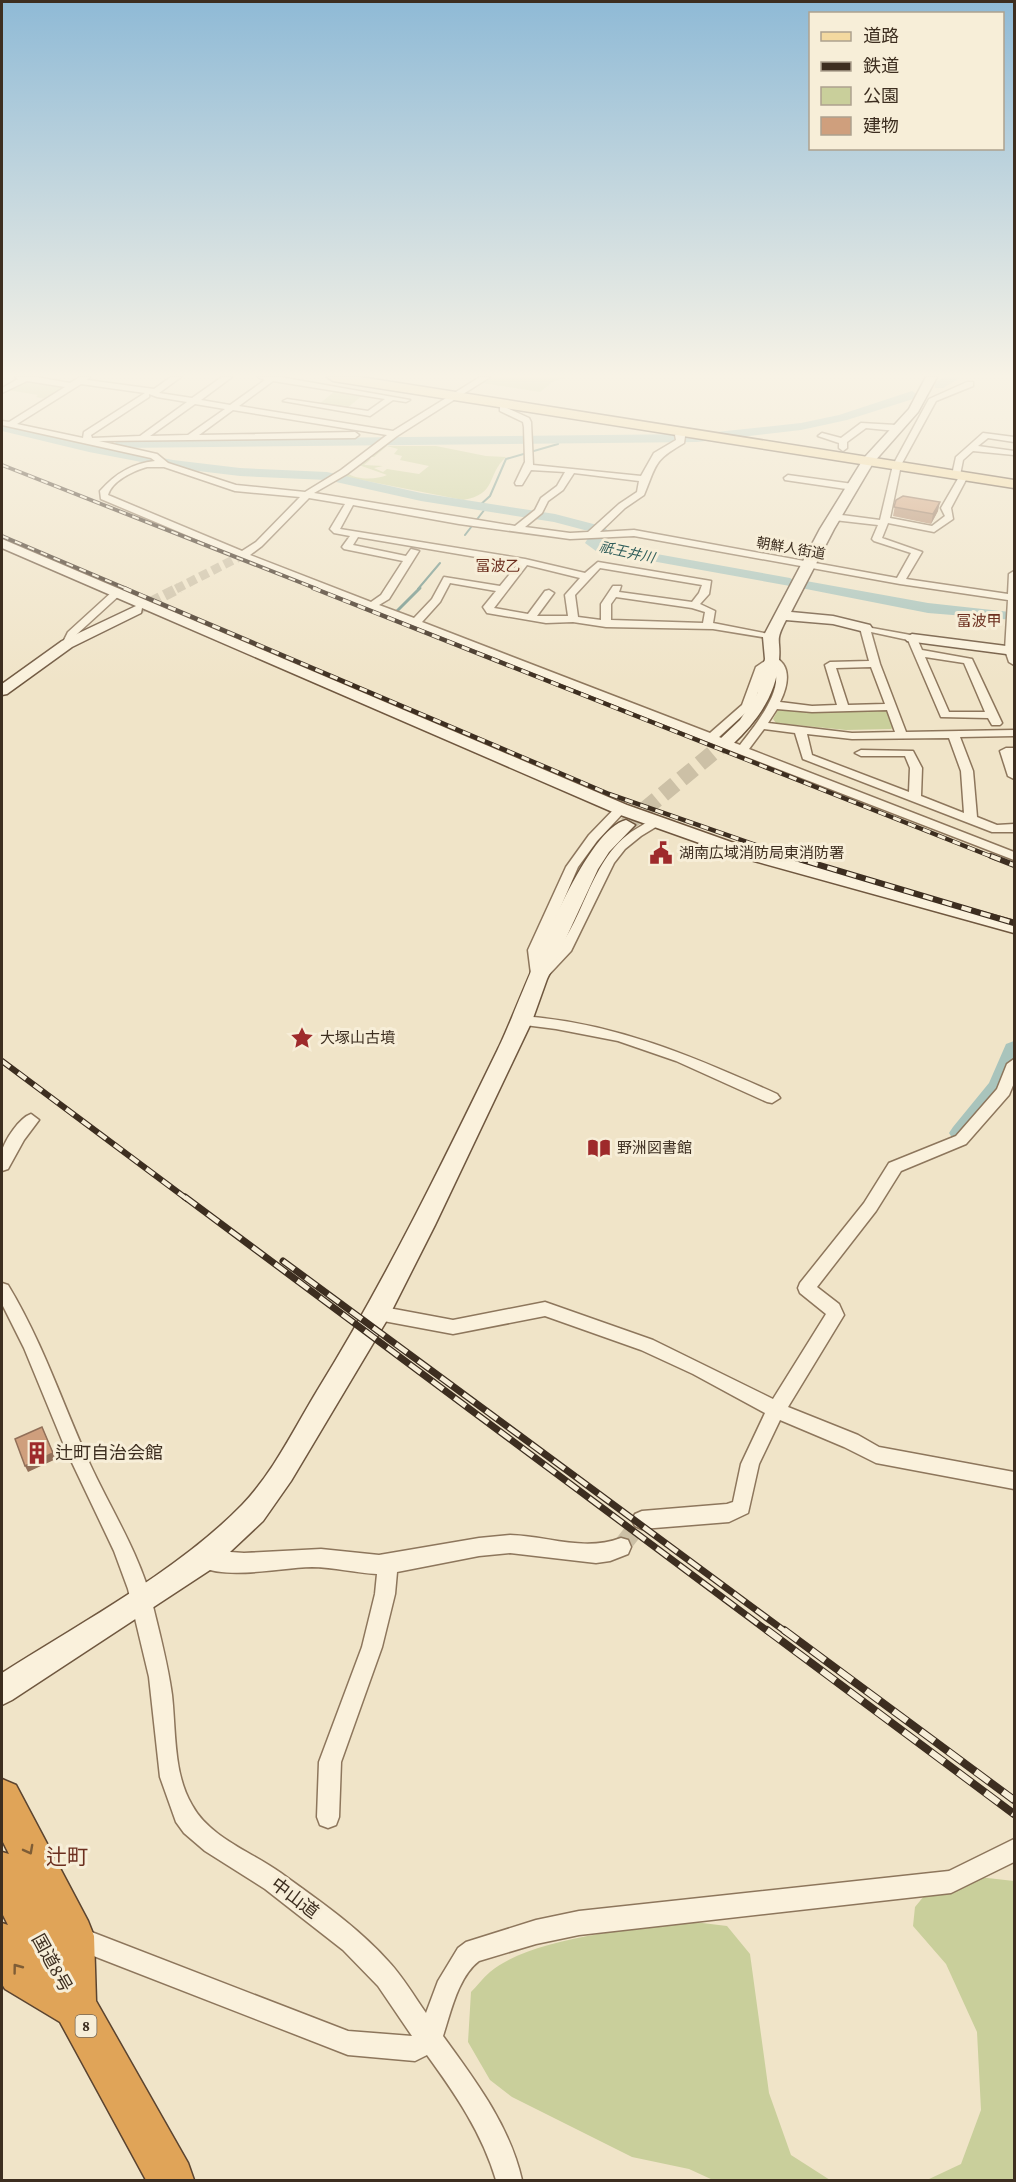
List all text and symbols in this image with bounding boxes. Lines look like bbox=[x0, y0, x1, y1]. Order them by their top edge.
legend bbox=[809, 12, 1004, 150]
text: 道路 bbox=[863, 23, 899, 48]
text: 鉄道 bbox=[863, 53, 899, 78]
text: 公園 bbox=[863, 83, 899, 108]
text: 建物 bbox=[863, 113, 899, 138]
street label: 朝鮮人街道 bbox=[755, 532, 827, 564]
water label: 祇王井川 bbox=[598, 536, 658, 568]
district label: 冨波乙 bbox=[475, 555, 521, 576]
district label: 冨波甲 bbox=[956, 610, 1002, 631]
public building icon: 湖南広域消防局東消防署 bbox=[648, 840, 674, 866]
place label: 湖南広域消防局東消防署 bbox=[679, 842, 844, 863]
place icon: 大塚山古墳 bbox=[289, 1025, 315, 1051]
place label: 大塚山古墳 bbox=[320, 1027, 395, 1048]
library icon: 野洲図書館 bbox=[586, 1135, 612, 1161]
place label: 野洲図書館 bbox=[617, 1137, 692, 1158]
building icon: 辻町自治会館 bbox=[24, 1440, 50, 1466]
place label: 辻町自治会館 bbox=[55, 1440, 163, 1465]
district label: 辻町 bbox=[46, 1842, 88, 1871]
one-way arrow bbox=[22, 1844, 33, 1855]
street label: 中山道 bbox=[266, 1871, 324, 1924]
street label: 国道8号 bbox=[26, 1929, 79, 1996]
one-way arrow bbox=[14, 1964, 25, 1975]
road number: 8 bbox=[76, 2015, 97, 2037]

